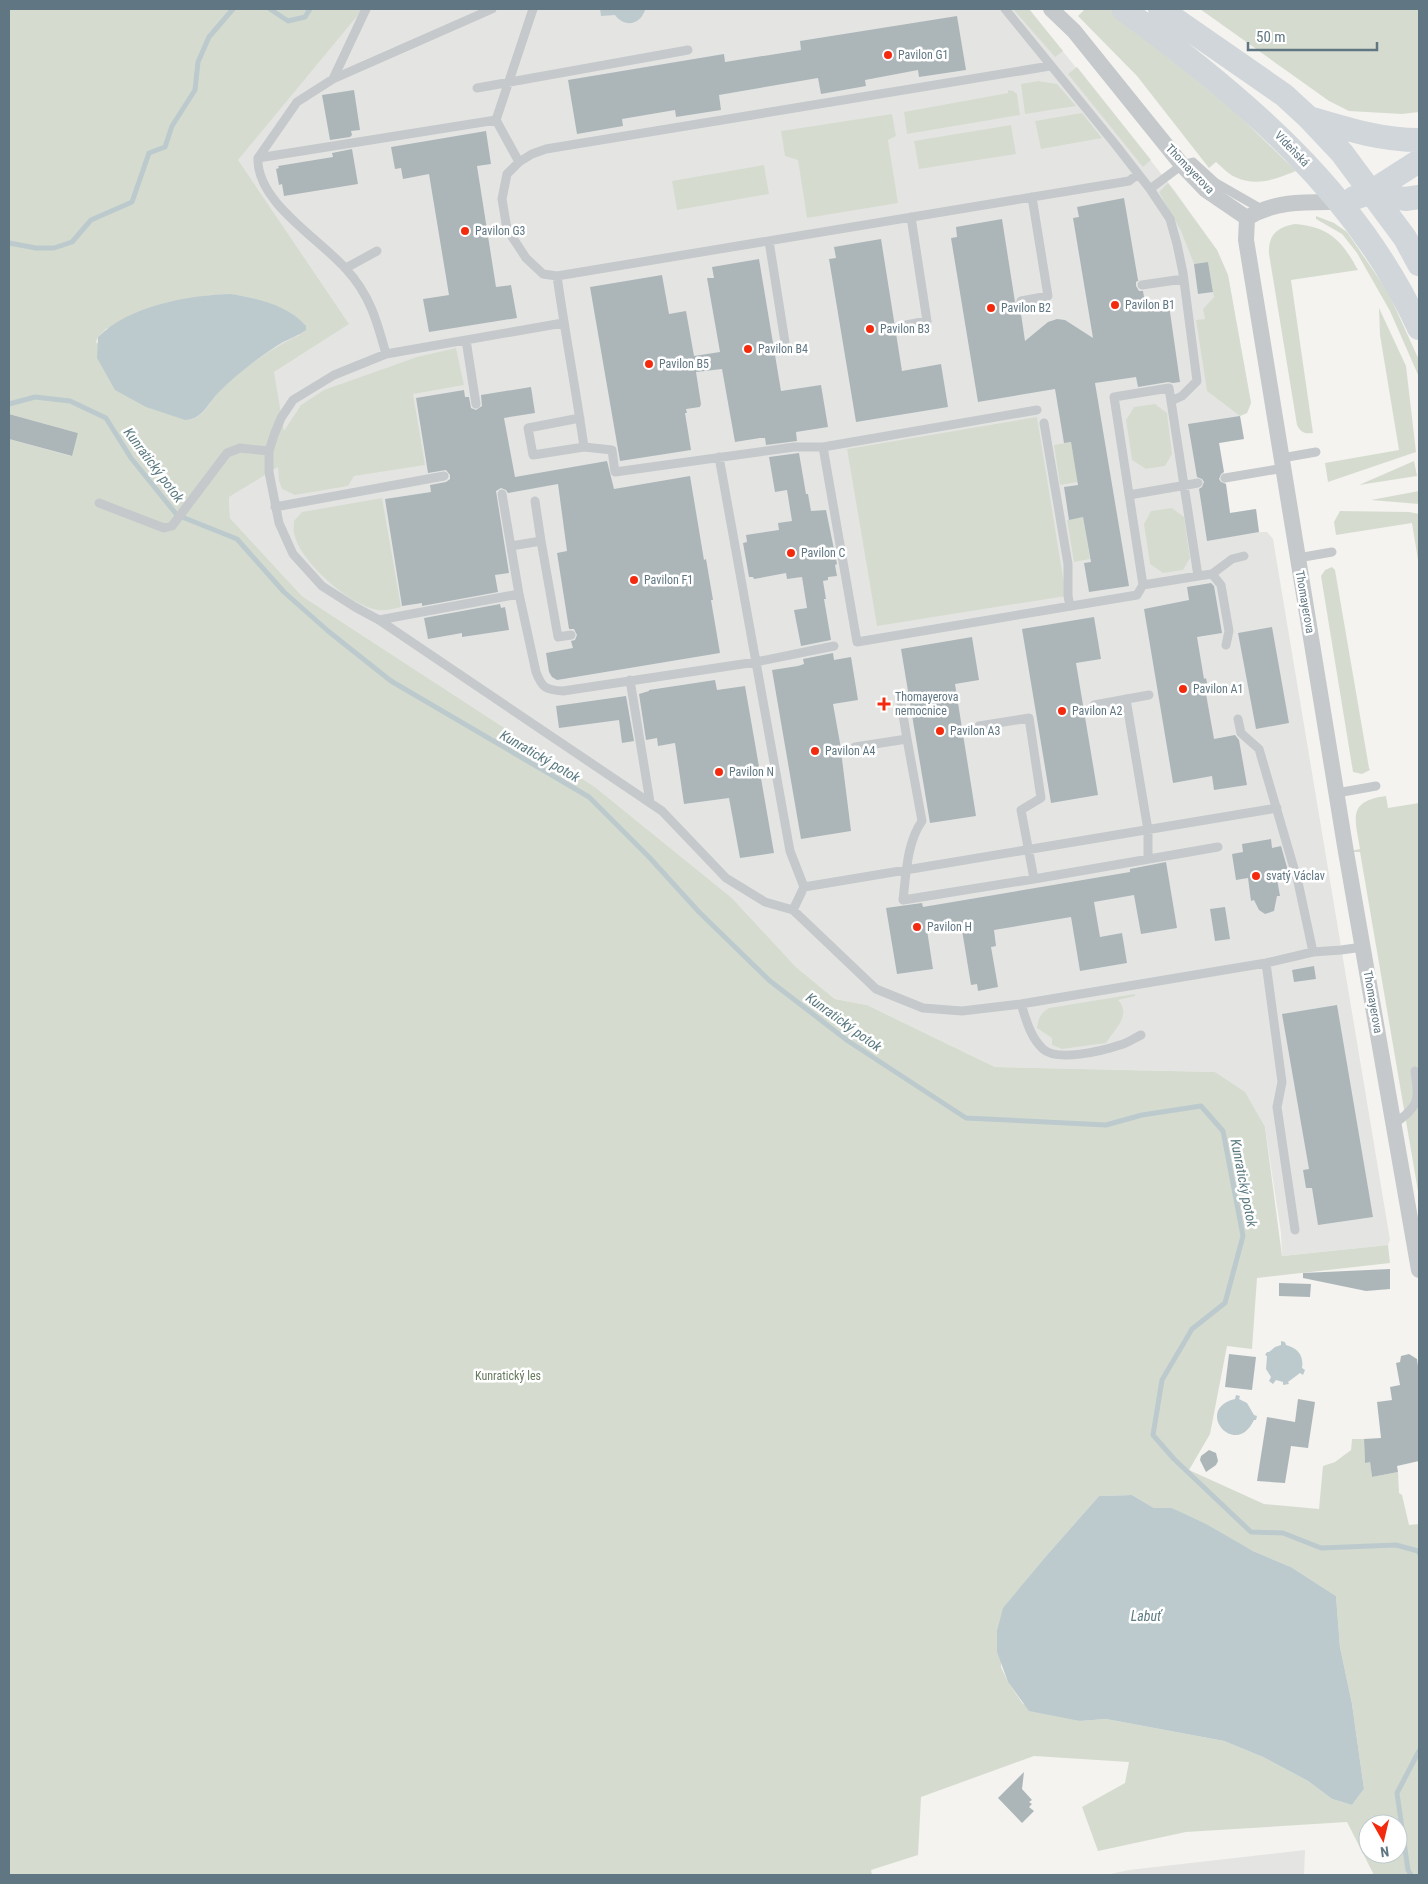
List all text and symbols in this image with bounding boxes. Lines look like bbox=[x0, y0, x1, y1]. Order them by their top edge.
scale bar bbox=[1248, 20, 1377, 52]
text: 50 m bbox=[1256, 28, 1286, 46]
place label: Pavilon G1 bbox=[898, 48, 949, 62]
marker: Pavilon G1 bbox=[882, 49, 894, 61]
street label: Vídeňská bbox=[1272, 128, 1312, 170]
street label: Thomayerova bbox=[1163, 141, 1217, 197]
place label: Pavilon G3 bbox=[475, 224, 526, 238]
marker: Pavilon G3 bbox=[459, 225, 471, 237]
place label: Pavilon B1 bbox=[1125, 298, 1175, 312]
marker: Pavilon B1 bbox=[1109, 299, 1121, 311]
place label: Pavilon B2 bbox=[1001, 301, 1051, 315]
marker: Pavilon B2 bbox=[985, 302, 997, 314]
place label: Pavilon B3 bbox=[880, 322, 930, 336]
marker: Pavilon B3 bbox=[864, 323, 876, 335]
place label: Pavilon B4 bbox=[758, 342, 808, 356]
marker: Pavilon B4 bbox=[742, 343, 754, 355]
place label: Pavilon B5 bbox=[659, 357, 709, 371]
marker: Pavilon B5 bbox=[643, 358, 655, 370]
water label: Kunratický potok bbox=[121, 424, 188, 506]
place label: Pavilon C bbox=[801, 546, 845, 560]
marker: Pavilon C bbox=[785, 547, 797, 559]
street label: Thomayerova bbox=[1293, 569, 1317, 635]
place label: Pavilon F1 bbox=[644, 573, 693, 587]
marker: Pavilon F1 bbox=[628, 574, 640, 586]
place label: Pavilon A1 bbox=[1193, 682, 1243, 696]
marker: Pavilon A1 bbox=[1177, 683, 1189, 695]
place label: Thomayerova nemocnice bbox=[895, 690, 959, 718]
marker: Thomayerova nemocnice bbox=[877, 697, 891, 711]
place label: Pavilon A2 bbox=[1072, 704, 1122, 718]
marker: Pavilon A2 bbox=[1056, 705, 1068, 717]
place label: Pavilon A3 bbox=[950, 724, 1000, 738]
marker: Pavilon A3 bbox=[934, 725, 946, 737]
water label: Kunratický potok bbox=[497, 727, 583, 786]
place label: Pavilon A4 bbox=[825, 744, 875, 758]
marker: Pavilon A4 bbox=[809, 745, 821, 757]
place label: Pavilon N bbox=[729, 765, 774, 779]
marker: Pavilon N bbox=[713, 766, 725, 778]
place label: svatý Václav bbox=[1266, 869, 1325, 883]
marker: svatý Václav bbox=[1250, 870, 1262, 882]
place label: Pavilon H bbox=[927, 920, 972, 934]
marker: Pavilon H bbox=[911, 921, 923, 933]
street label: Thomayerova bbox=[1361, 969, 1385, 1035]
water label: Kunratický potok bbox=[803, 989, 886, 1055]
water label: Kunratický potok bbox=[1228, 1138, 1261, 1229]
park label: Kunratický les bbox=[475, 1369, 541, 1383]
water label: Labuť bbox=[1131, 1608, 1163, 1624]
north arrow bbox=[1358, 1814, 1408, 1864]
text: N bbox=[1379, 1843, 1390, 1860]

